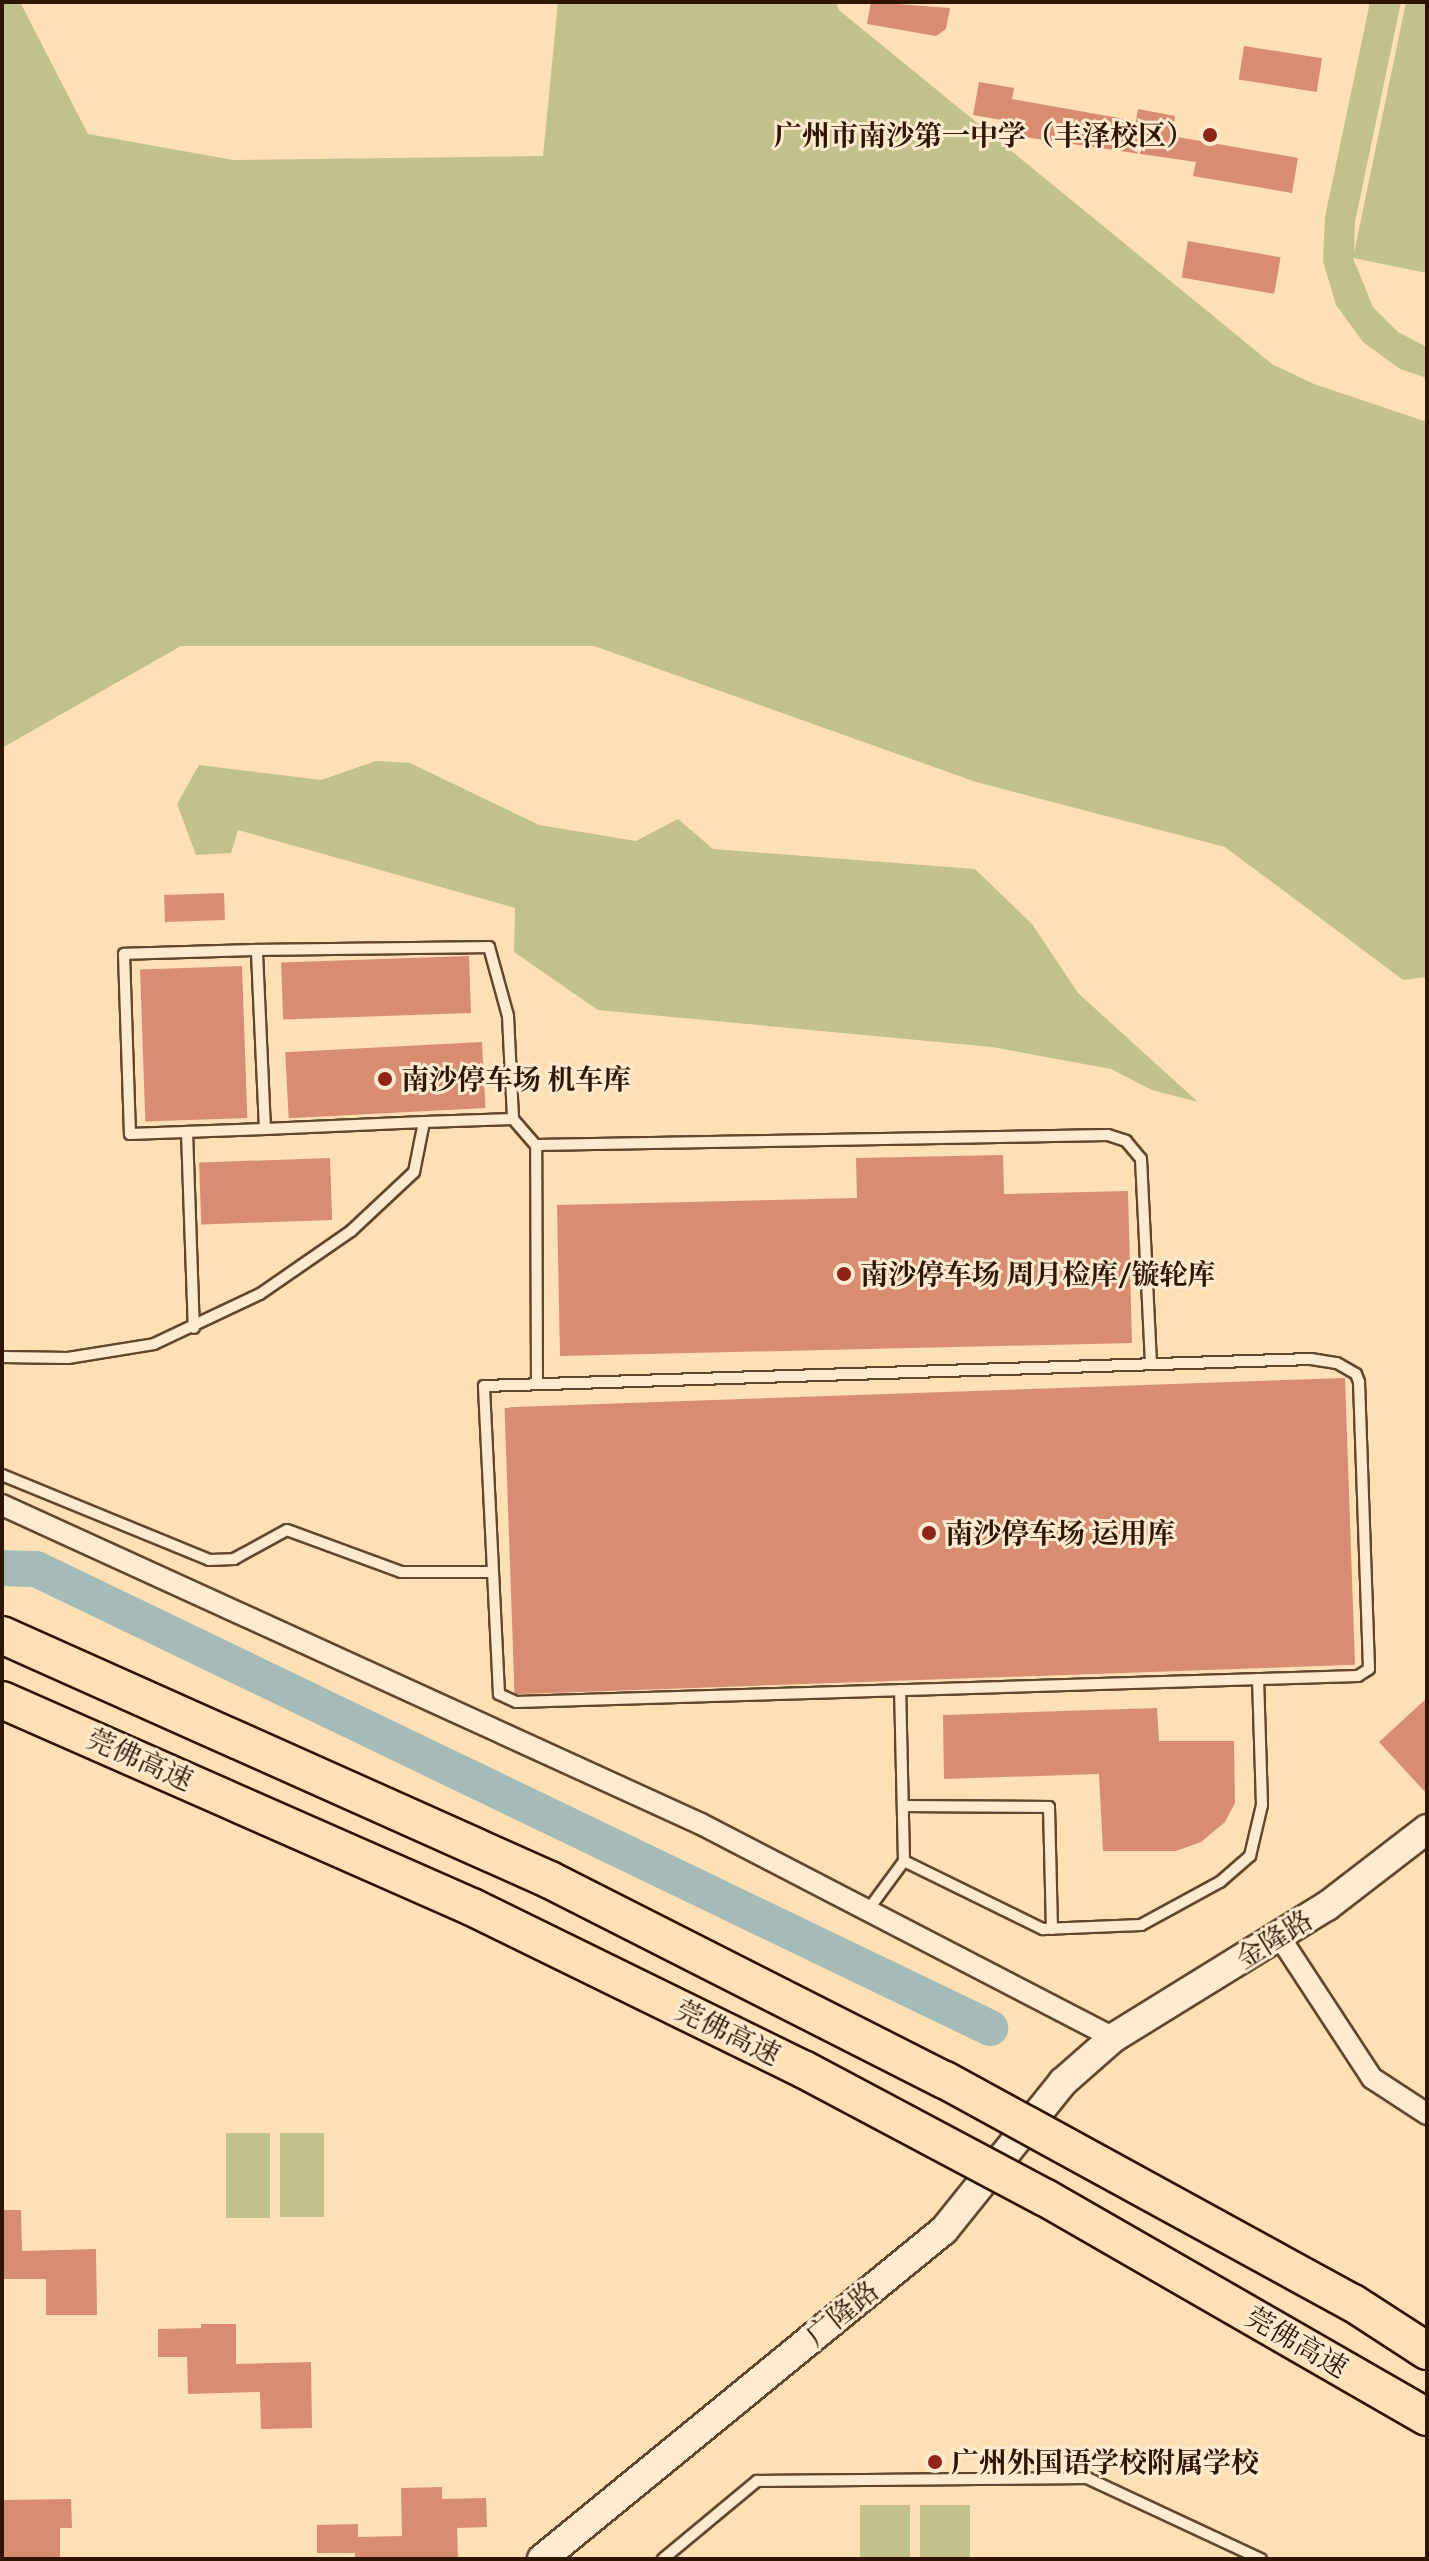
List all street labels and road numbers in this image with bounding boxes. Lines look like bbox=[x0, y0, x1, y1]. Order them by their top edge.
street label: 莞佛高速 bbox=[82, 1721, 198, 1797]
street label: 金隆路 bbox=[1229, 1902, 1319, 1976]
street label: 莞佛高速 bbox=[670, 1992, 786, 2072]
street label: 广隆路 bbox=[799, 2274, 885, 2352]
street label: 莞佛高速 bbox=[1240, 2299, 1354, 2385]

